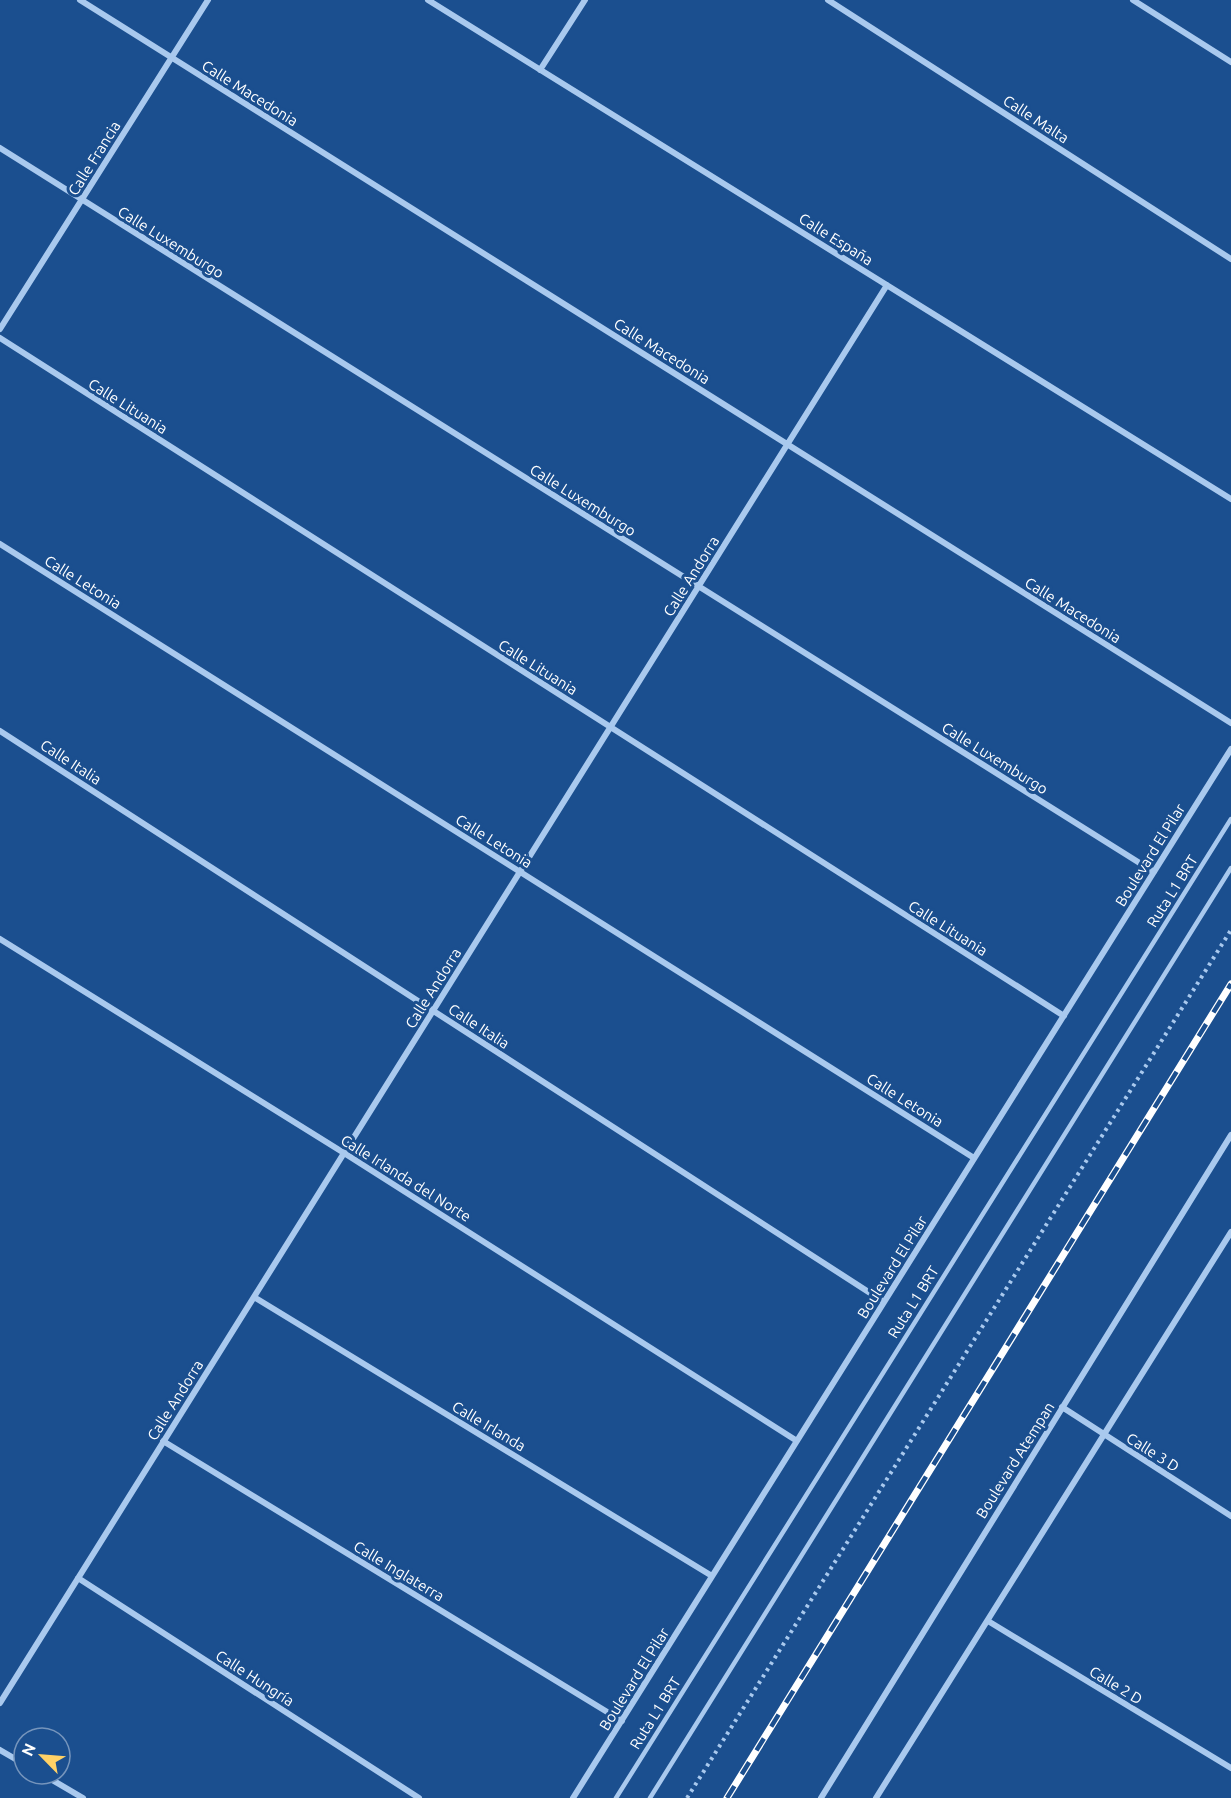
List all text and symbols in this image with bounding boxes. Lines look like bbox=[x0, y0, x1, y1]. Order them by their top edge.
street label: Calle Macedonia bbox=[199, 57, 301, 129]
street label: Calle Malta bbox=[1000, 92, 1072, 146]
street label: Calle Francia bbox=[64, 118, 124, 198]
street label: Calle Luxemburgo bbox=[115, 203, 227, 281]
street label: Calle España bbox=[796, 209, 876, 269]
street label: Calle Macedonia bbox=[611, 315, 713, 387]
street label: Calle Lituania bbox=[85, 375, 171, 437]
street label: Calle Luxemburgo bbox=[527, 461, 639, 539]
street label: Calle Andorra bbox=[660, 533, 722, 619]
street label: Calle Letonia bbox=[42, 552, 124, 612]
street label: Calle Macedonia bbox=[1022, 574, 1124, 646]
street label: Calle Lituania bbox=[495, 636, 581, 698]
street label: Calle Luxemburgo bbox=[939, 719, 1051, 797]
street label: Calle Italia bbox=[37, 736, 105, 788]
street label: Boulevard El Pilar bbox=[1112, 800, 1189, 909]
street label: Calle Letonia bbox=[453, 811, 535, 871]
street label: Ruta L1 BRT bbox=[1143, 851, 1201, 930]
street label: Calle Lituania bbox=[905, 897, 991, 959]
street label: Calle Andorra bbox=[402, 945, 464, 1031]
street label: Calle Italia bbox=[445, 1000, 513, 1052]
street label: Calle Letonia bbox=[864, 1070, 946, 1130]
street label: Calle Irlanda del Norte bbox=[338, 1131, 474, 1225]
street label: Boulevard El Pilar bbox=[854, 1212, 931, 1321]
street label: Ruta L1 BRT bbox=[884, 1262, 942, 1341]
street label: Calle Andorra bbox=[144, 1357, 206, 1443]
street label: Calle Irlanda bbox=[449, 1397, 529, 1455]
street label: Boulevard Atempan bbox=[972, 1399, 1058, 1521]
street label: Calle 3 D bbox=[1123, 1429, 1183, 1475]
street label: Calle Inglaterra bbox=[351, 1537, 447, 1605]
street label: Boulevard El Pilar bbox=[596, 1624, 673, 1733]
street label: Calle Hungría bbox=[213, 1646, 297, 1710]
street label: Calle 2 D bbox=[1086, 1663, 1146, 1707]
street label: Ruta L1 BRT bbox=[626, 1673, 684, 1752]
north arrow bbox=[12, 1726, 72, 1786]
text: N bbox=[18, 1740, 39, 1759]

